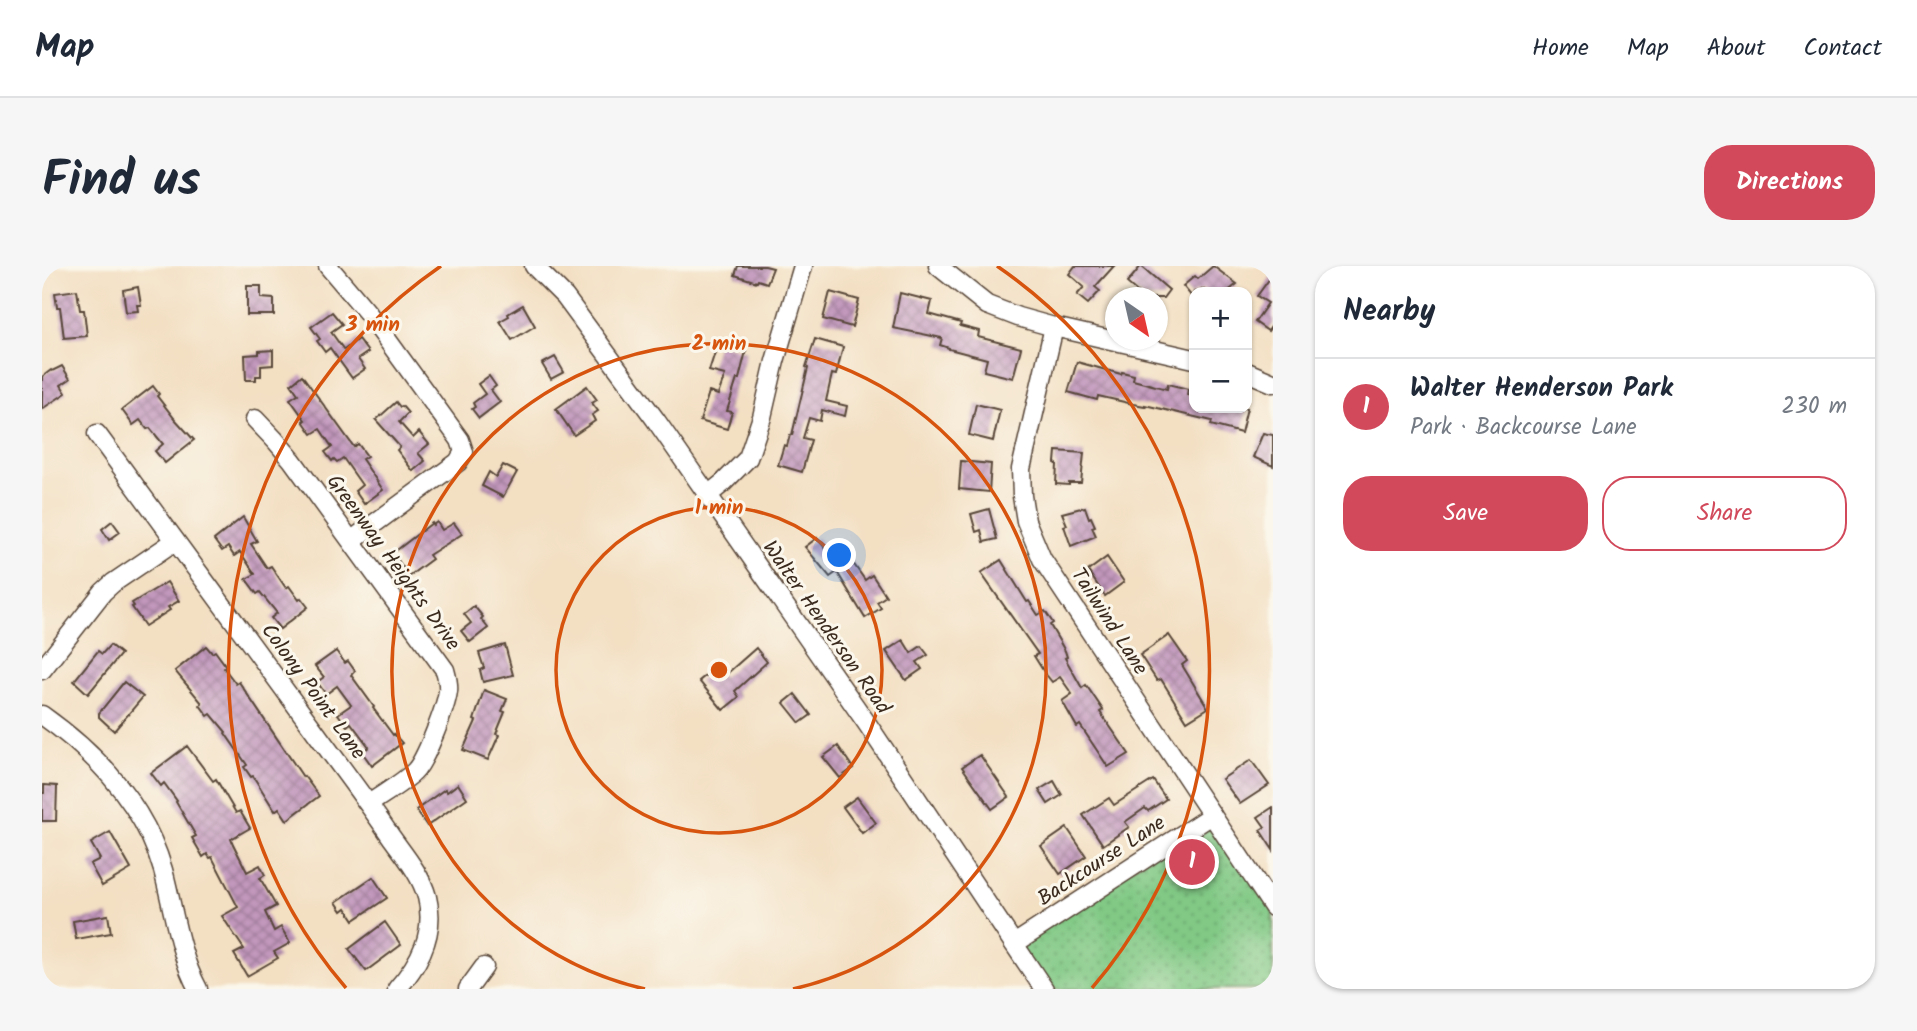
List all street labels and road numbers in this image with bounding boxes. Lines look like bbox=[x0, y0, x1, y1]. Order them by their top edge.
street label: Greenway Heights Drive bbox=[317, 468, 469, 658]
street label: Walter Henderson Road bbox=[753, 534, 899, 722]
street label: Tailwind Lane bbox=[1062, 561, 1156, 683]
street label: Colony Point Lane bbox=[252, 617, 374, 767]
street label: Backcourse Lane bbox=[1031, 807, 1173, 915]

